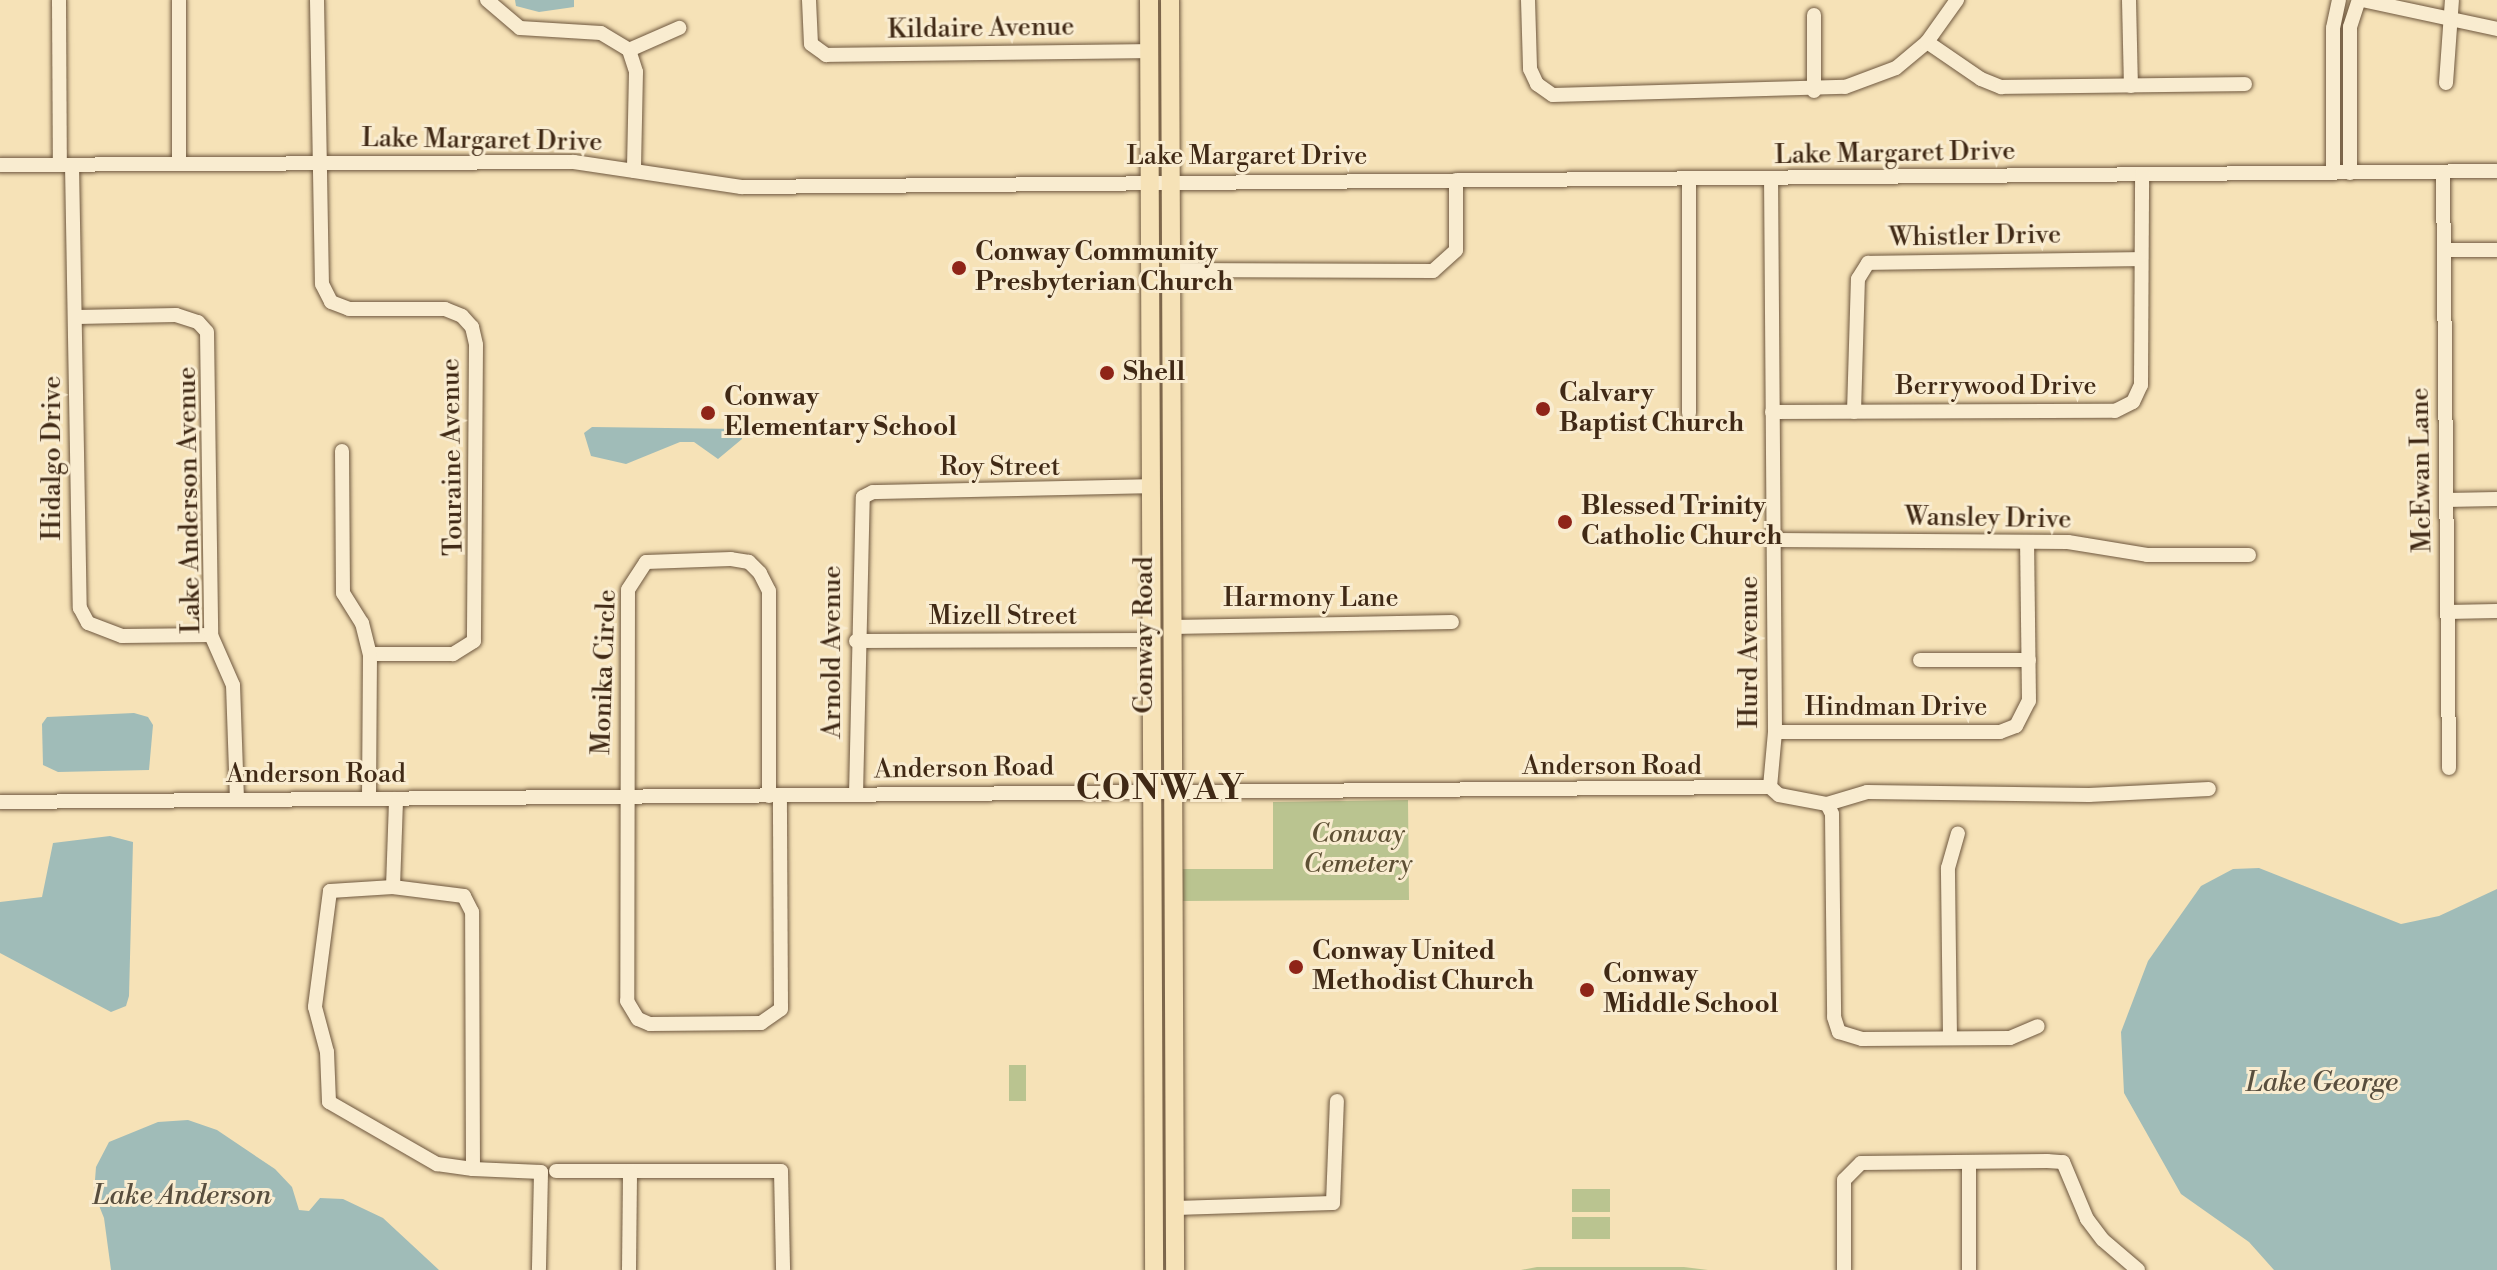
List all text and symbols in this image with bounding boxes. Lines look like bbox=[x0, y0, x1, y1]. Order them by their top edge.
street label: Kildaire Avenue bbox=[887, 12, 1075, 46]
street label: Lake Margaret Drive bbox=[361, 123, 603, 159]
street label: Lake Margaret Drive bbox=[1774, 136, 2016, 172]
street label: Lake Margaret Drive bbox=[1127, 141, 1367, 173]
street label: Whistler Drive bbox=[1889, 220, 2061, 254]
place label: Conway Community Presbyterian Church bbox=[975, 237, 1233, 298]
marker: Conway Community Presbyterian Church bbox=[950, 259, 968, 277]
place label: Shell bbox=[1123, 357, 1185, 389]
street label: Touraine Avenue bbox=[436, 358, 470, 556]
marker: Shell bbox=[1098, 364, 1116, 382]
street label: Lake Anderson Avenue bbox=[172, 366, 208, 634]
street label: Berrywood Drive bbox=[1895, 371, 2097, 403]
street label: Hidalgo Drive bbox=[37, 376, 69, 540]
place label: Calvary Baptist Church bbox=[1559, 378, 1744, 440]
place label: Conway Elementary School bbox=[724, 382, 957, 444]
street label: McEwan Lane bbox=[2405, 387, 2439, 553]
marker: Calvary Baptist Church bbox=[1534, 400, 1552, 418]
marker: Conway Elementary School bbox=[699, 404, 717, 422]
street label: Roy Street bbox=[940, 452, 1060, 484]
place label: Blessed Trinity Catholic Church bbox=[1581, 491, 1782, 552]
street label: Wansley Drive bbox=[1904, 502, 2072, 536]
marker: Blessed Trinity Catholic Church bbox=[1556, 513, 1574, 531]
street label: Conway Road bbox=[1129, 556, 1161, 714]
street label: Arnold Avenue bbox=[817, 565, 849, 739]
street label: Hurd Avenue bbox=[1734, 576, 1766, 728]
street label: Harmony Lane bbox=[1223, 583, 1399, 615]
street label: Monika Circle bbox=[587, 589, 623, 755]
street label: Mizell Street bbox=[929, 601, 1077, 633]
street label: Hindman Drive bbox=[1805, 692, 1987, 724]
street label: Anderson Road bbox=[1522, 751, 1702, 783]
street label: Anderson Road bbox=[874, 752, 1054, 786]
street label: Anderson Road bbox=[226, 759, 406, 791]
district label: CONWAY bbox=[1076, 770, 1246, 810]
park label: Conway Cemetery bbox=[1304, 819, 1412, 880]
place label: Conway United Methodist Church bbox=[1312, 936, 1534, 998]
marker: Conway United Methodist Church bbox=[1287, 958, 1305, 976]
place label: Conway Middle School bbox=[1603, 959, 1778, 1020]
marker: Conway Middle School bbox=[1578, 981, 1596, 999]
water label: Lake George bbox=[2246, 1066, 2398, 1100]
water label: Lake Anderson bbox=[93, 1179, 271, 1213]

